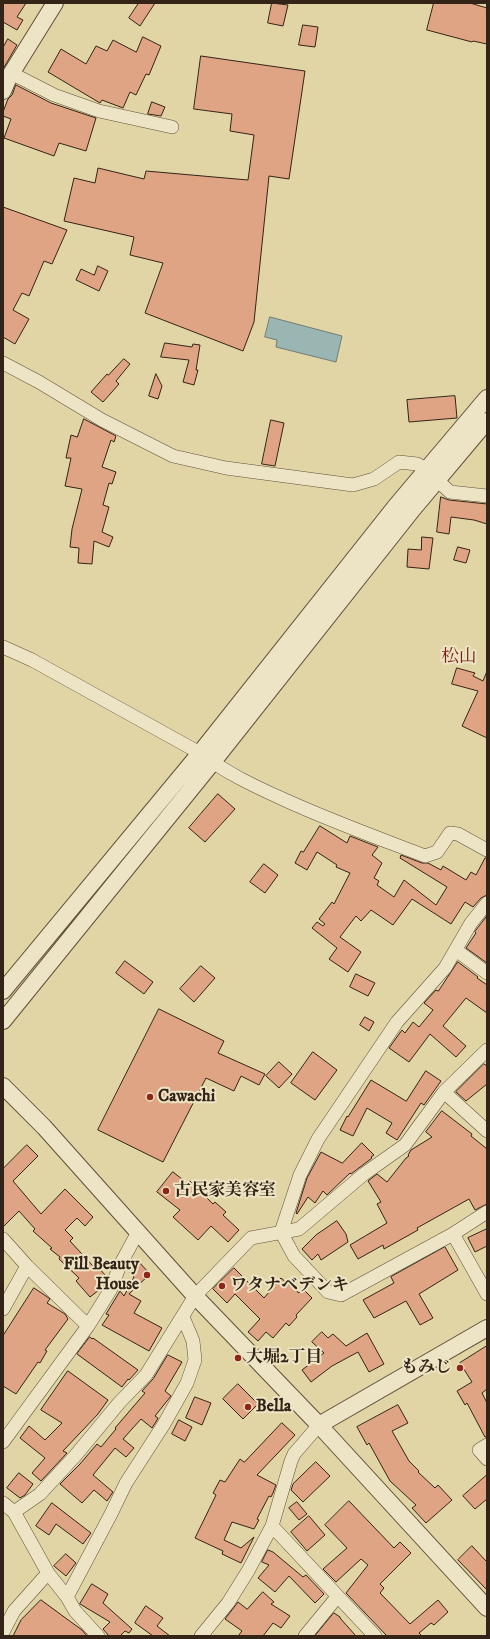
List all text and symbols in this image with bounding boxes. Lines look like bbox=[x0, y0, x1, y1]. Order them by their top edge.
district label: 松山 bbox=[441, 647, 477, 669]
place label: Cawachi bbox=[158, 1087, 215, 1107]
marker: Cawachi bbox=[145, 1092, 155, 1102]
place label: 古民家美容室 bbox=[174, 1181, 276, 1201]
marker: 古民家美容室 bbox=[161, 1186, 171, 1196]
place label: Fill Beauty House bbox=[64, 1255, 139, 1295]
marker: Fill Beauty House bbox=[142, 1270, 152, 1280]
place label: ワタナベデンキ bbox=[230, 1276, 349, 1296]
marker: ワタナベデンキ bbox=[217, 1281, 227, 1291]
place label: 大堀2丁目 bbox=[246, 1348, 322, 1368]
marker: 大堀2丁目 bbox=[233, 1353, 243, 1363]
place label: もみじ bbox=[401, 1358, 452, 1378]
marker: もみじ bbox=[455, 1363, 465, 1373]
place label: Bella bbox=[256, 1397, 291, 1417]
marker: Bella bbox=[243, 1402, 253, 1412]

